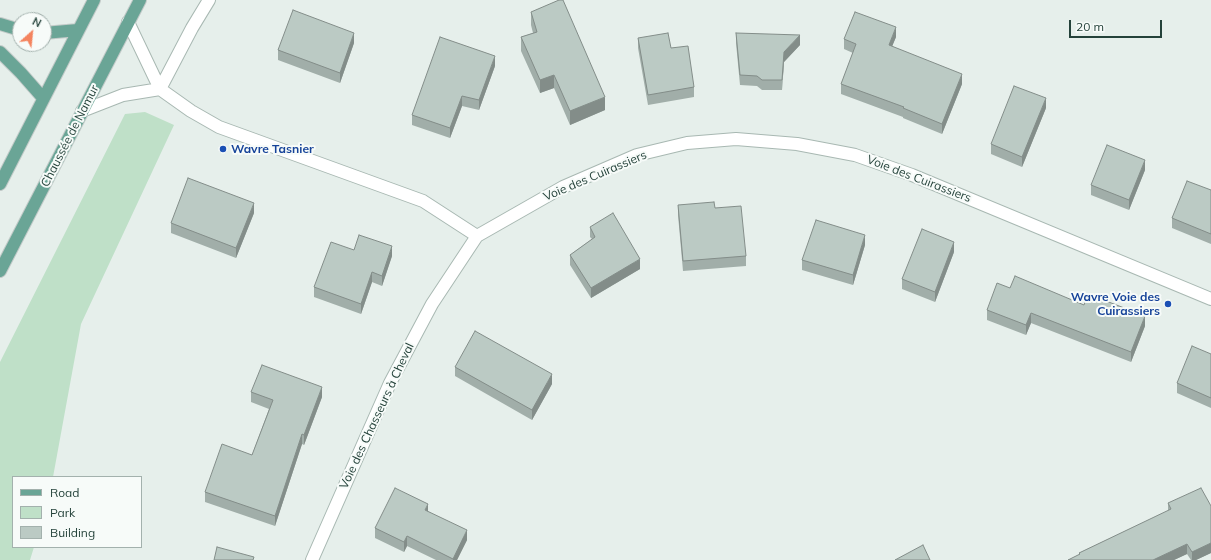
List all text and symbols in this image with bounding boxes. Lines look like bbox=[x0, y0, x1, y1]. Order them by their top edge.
north arrow bbox=[12, 12, 52, 52]
scale bar bbox=[1071, 12, 1164, 38]
text: N bbox=[30, 14, 44, 30]
text: 20 m bbox=[1076, 19, 1104, 34]
street label: Chaussée de Namur bbox=[38, 83, 102, 189]
place label: Wavre Tasnier bbox=[231, 142, 314, 156]
marker: Wavre Tasnier bbox=[218, 144, 228, 154]
street label: Voie des Cuirassiers bbox=[541, 148, 649, 204]
street label: Voie des Cuirassiers bbox=[865, 152, 973, 206]
place label: Wavre Voie des Cuirassiers bbox=[1071, 290, 1160, 318]
marker: Wavre Voie des Cuirassiers bbox=[1163, 299, 1173, 309]
street label: Voie des Chasseurs à Cheval bbox=[337, 341, 417, 491]
legend bbox=[12, 476, 142, 548]
text: Road bbox=[50, 485, 79, 500]
text: Park bbox=[50, 505, 75, 520]
text: Building bbox=[50, 525, 95, 540]

